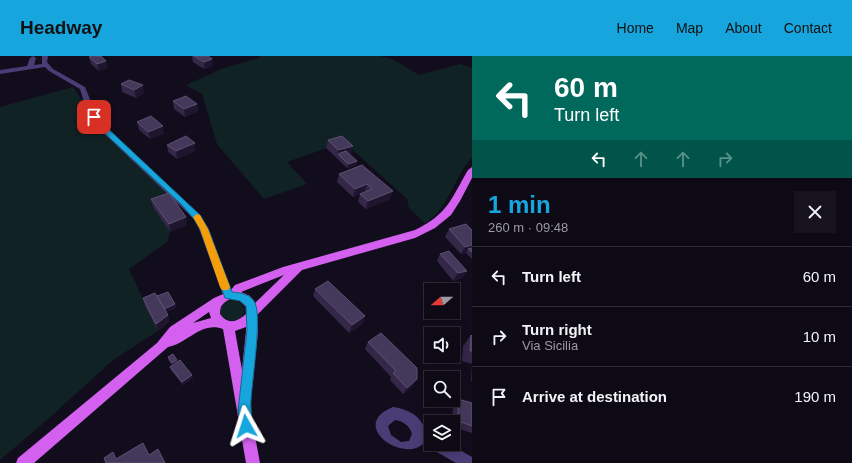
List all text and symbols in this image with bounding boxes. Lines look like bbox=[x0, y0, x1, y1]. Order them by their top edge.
text: Headway bbox=[20, 17, 102, 38]
text: Home bbox=[617, 20, 654, 36]
text: Map bbox=[676, 20, 703, 36]
text: About bbox=[725, 20, 762, 36]
text: Contact bbox=[784, 20, 832, 36]
icon: left bbox=[488, 72, 540, 124]
text: 60 m bbox=[554, 72, 618, 103]
pin bbox=[77, 100, 111, 134]
text: Turn left bbox=[554, 105, 619, 125]
icon: arrive bbox=[83, 106, 105, 128]
icon: left bbox=[588, 148, 610, 170]
icon: ahead bbox=[630, 148, 652, 170]
icon: ahead bbox=[672, 148, 694, 170]
icon: right bbox=[714, 148, 736, 170]
text: 1 min bbox=[488, 191, 551, 218]
button: close bbox=[794, 191, 836, 233]
text: 260 m · 09:48 bbox=[488, 220, 568, 235]
icon: left bbox=[488, 266, 510, 288]
text: Turn left bbox=[522, 268, 581, 285]
text: 60 m bbox=[803, 268, 836, 285]
north arrow bbox=[424, 283, 460, 319]
map controls bbox=[424, 283, 460, 451]
text: Turn right bbox=[522, 321, 592, 338]
icon: right bbox=[488, 326, 510, 348]
button: sound bbox=[424, 327, 460, 363]
text: 10 m bbox=[803, 328, 836, 345]
text: Via Sicilia bbox=[522, 338, 578, 353]
button: search bbox=[424, 371, 460, 407]
icon: arrive bbox=[488, 386, 510, 408]
text: Arrive at destination bbox=[522, 388, 667, 405]
text: 190 m bbox=[794, 388, 836, 405]
position arrow bbox=[225, 405, 267, 447]
button: layers bbox=[424, 415, 460, 451]

